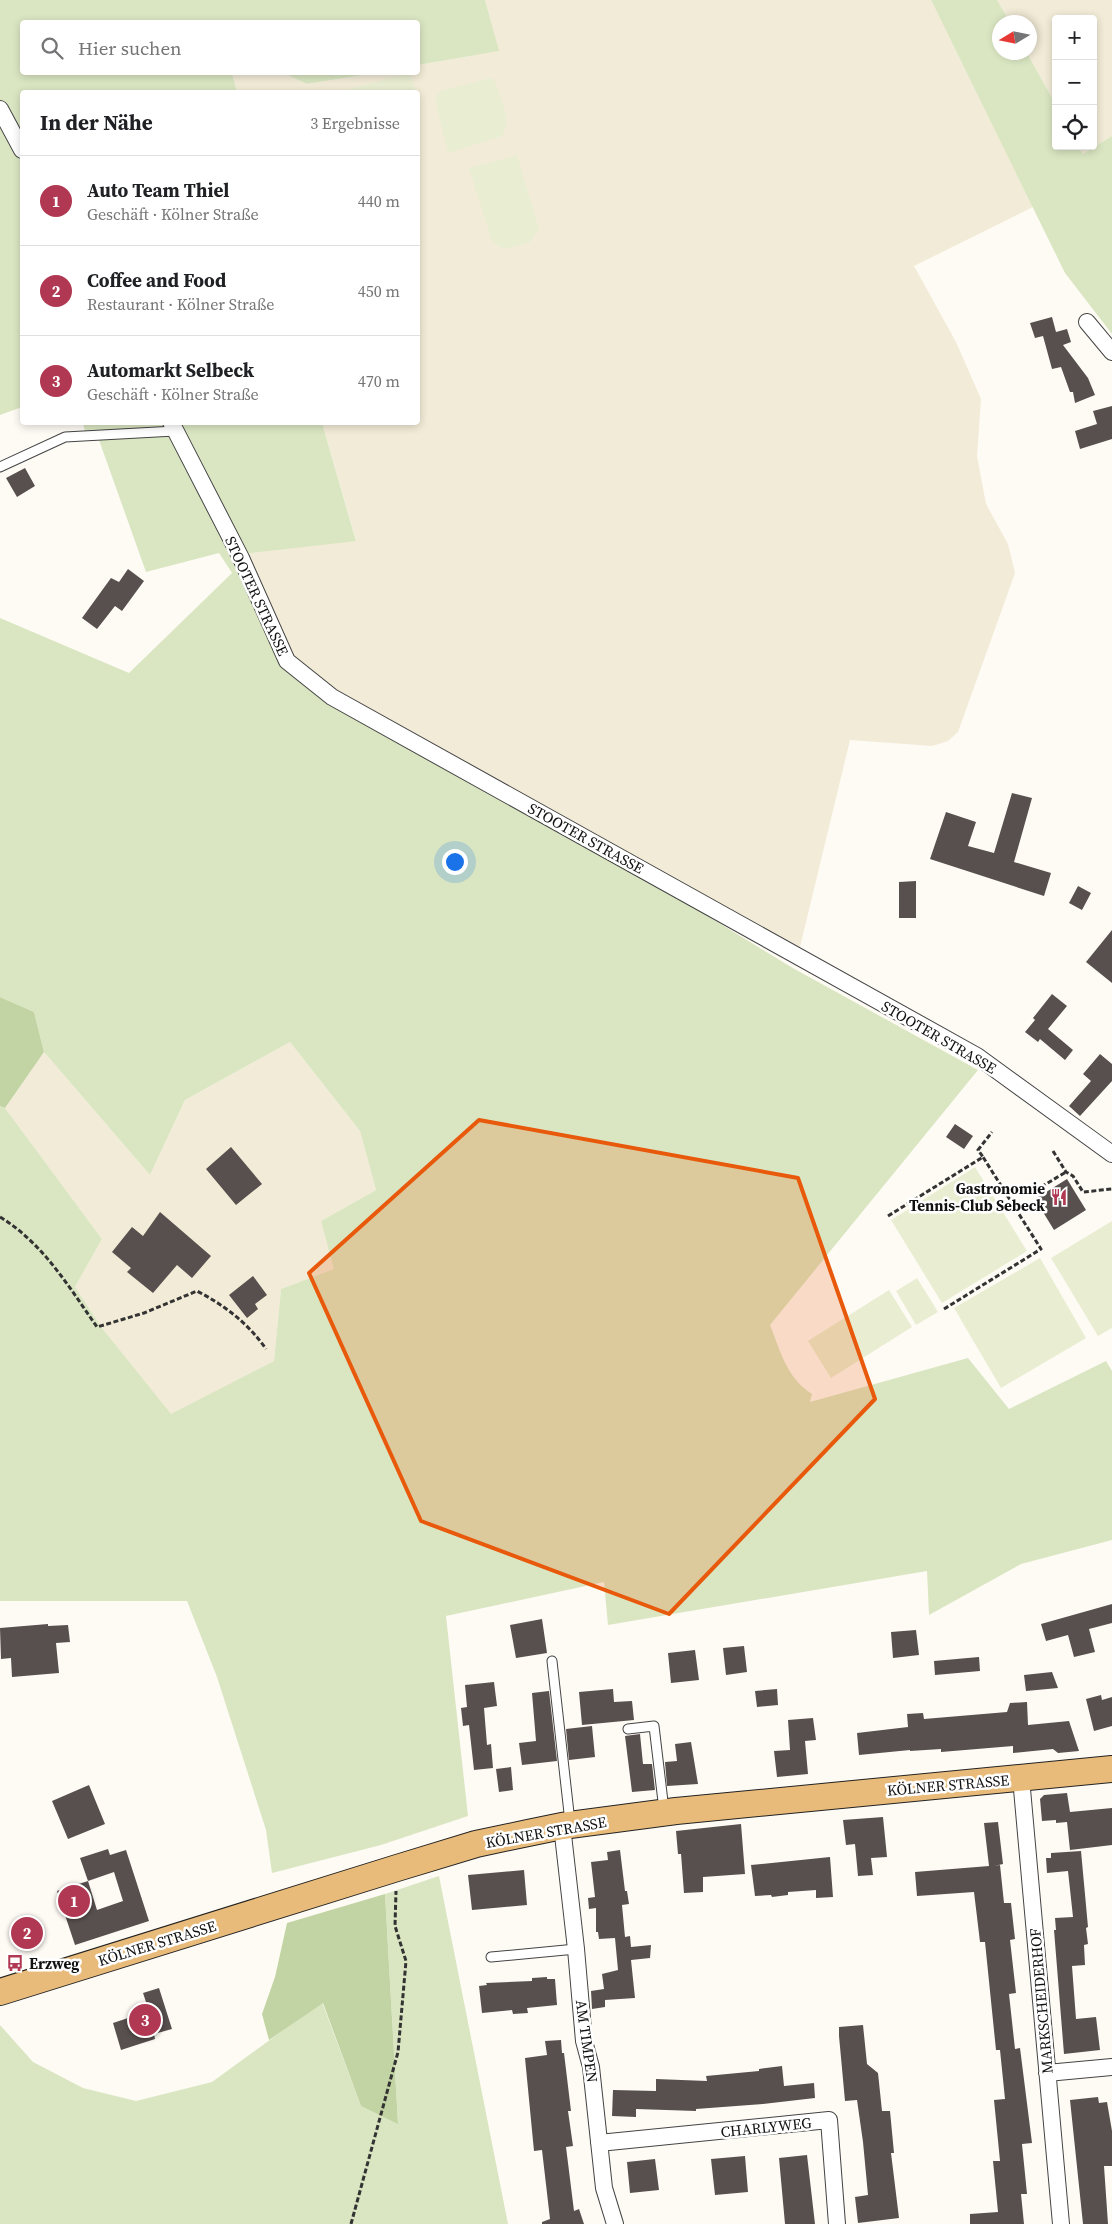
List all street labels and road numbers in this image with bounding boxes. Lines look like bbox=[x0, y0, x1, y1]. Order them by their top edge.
street label: STOOTER STRASSE bbox=[220, 533, 294, 659]
street label: STOOTER STRASSE bbox=[524, 797, 648, 879]
street label: STOOTER STRASSE bbox=[878, 996, 1000, 1078]
street label: KÖLNER STRASSE bbox=[886, 1769, 1010, 1801]
street label: KÖLNER STRASSE bbox=[484, 1811, 608, 1853]
street label: KÖLNER STRASSE bbox=[95, 1915, 219, 1971]
street label: MARKSCHEIDERHOF bbox=[1024, 1927, 1058, 2075]
street label: AM TIMPEN bbox=[571, 1998, 603, 2084]
street label: CHARLYWEG bbox=[719, 2112, 813, 2142]

